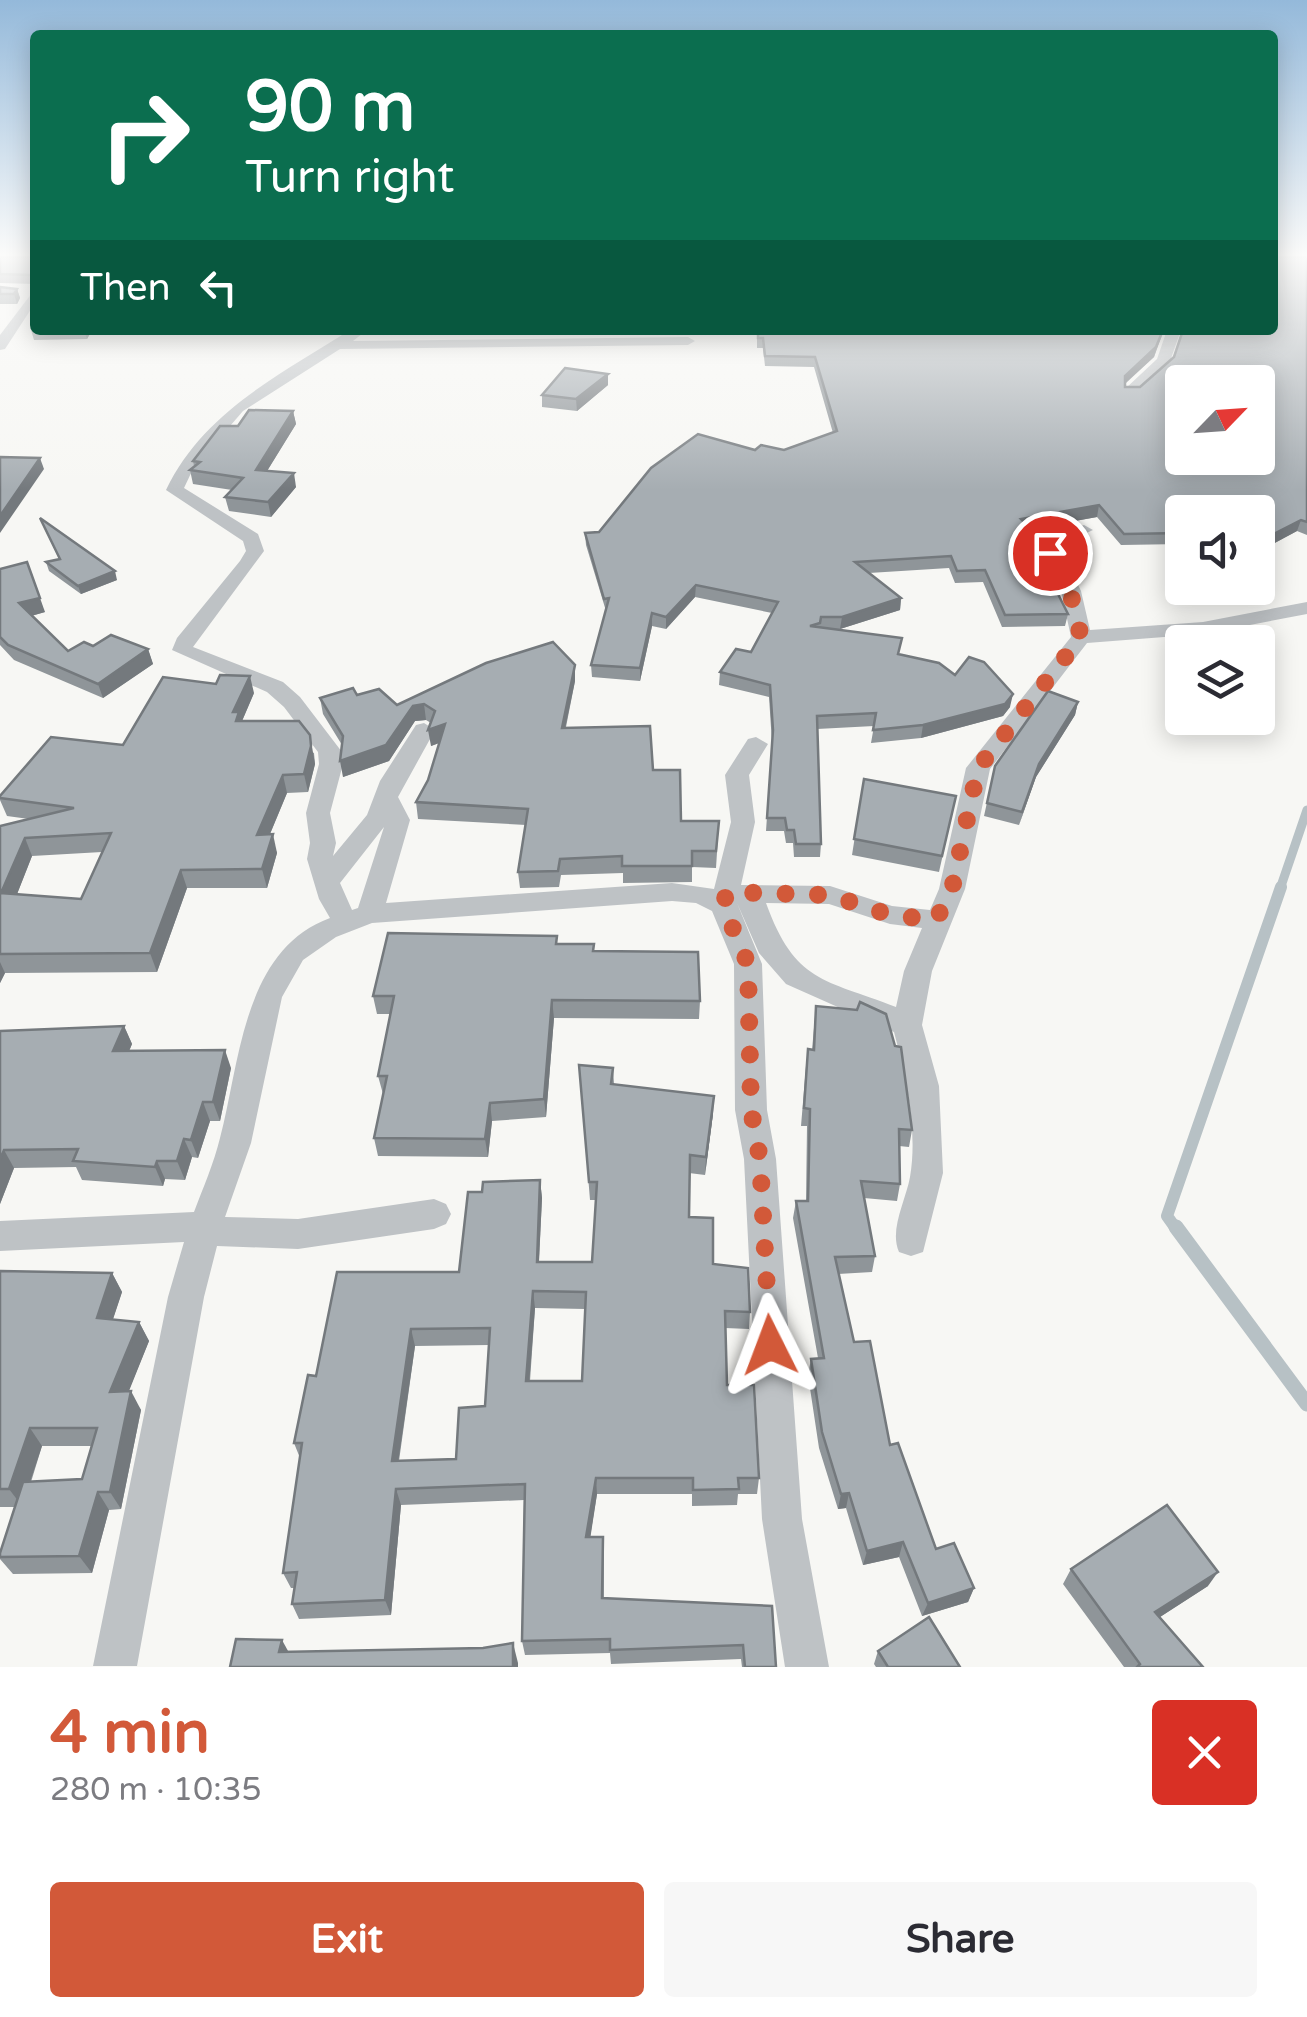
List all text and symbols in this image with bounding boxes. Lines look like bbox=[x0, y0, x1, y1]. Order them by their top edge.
text: 90 m bbox=[245, 66, 415, 150]
icon: right bbox=[80, 70, 210, 200]
text: Turn right bbox=[245, 151, 454, 205]
icon: left bbox=[191, 260, 246, 315]
text: Then bbox=[80, 265, 171, 311]
north arrow bbox=[1165, 365, 1275, 475]
map controls bbox=[1165, 365, 1275, 735]
button: sound bbox=[1165, 495, 1275, 605]
pin bbox=[1008, 511, 1093, 596]
icon: arrive bbox=[1023, 526, 1078, 581]
button: layers bbox=[1165, 625, 1275, 735]
position arrow bbox=[718, 1293, 822, 1397]
text: 4 min bbox=[50, 1697, 210, 1769]
button: close bbox=[1152, 1700, 1257, 1805]
text: 280 m · 10:35 bbox=[50, 1771, 262, 1809]
button: Exit bbox=[50, 1882, 644, 1997]
button: Share bbox=[664, 1882, 1257, 1997]

